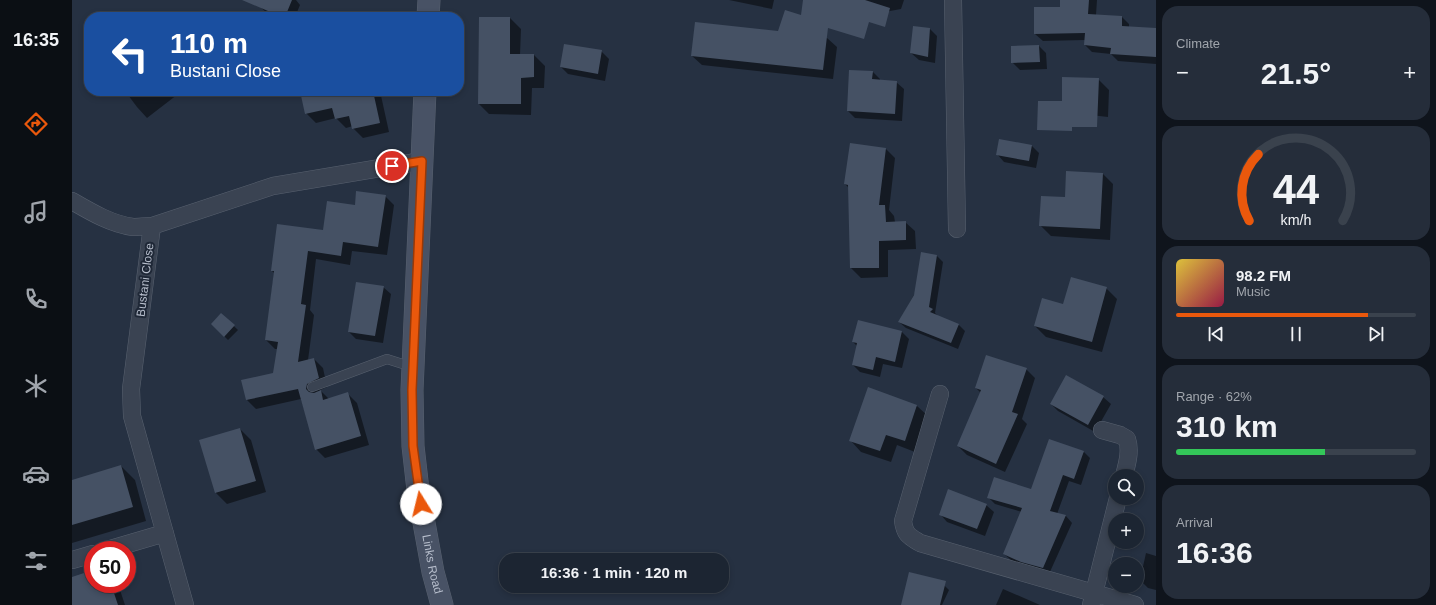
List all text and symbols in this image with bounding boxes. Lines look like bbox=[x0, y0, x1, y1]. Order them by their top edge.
icon: left bbox=[104, 28, 156, 80]
text: 110 m bbox=[170, 28, 248, 59]
text: 16:35 bbox=[13, 30, 59, 50]
text: Climate bbox=[1176, 36, 1220, 51]
text: 21.5° bbox=[1261, 57, 1331, 90]
text: − bbox=[1176, 60, 1189, 85]
text: + bbox=[1403, 60, 1416, 85]
text: Bustani Close bbox=[170, 61, 281, 81]
icon: directions bbox=[22, 110, 50, 138]
pin bbox=[375, 149, 409, 183]
icon: arrive bbox=[381, 155, 403, 177]
text: 44 bbox=[1273, 165, 1319, 212]
icon: music bbox=[22, 198, 50, 226]
text: km/h bbox=[1281, 211, 1312, 227]
street label: Bustani Close bbox=[134, 242, 156, 318]
text: 98.2 FM bbox=[1236, 267, 1291, 284]
text: Music bbox=[1236, 284, 1270, 299]
icon: phone bbox=[22, 285, 50, 313]
icon: previous bbox=[1205, 323, 1227, 345]
icon: pause bbox=[1285, 323, 1307, 345]
icon: next bbox=[1365, 323, 1387, 345]
icon: climate bbox=[22, 372, 50, 400]
text: Range · 62% bbox=[1176, 389, 1252, 404]
text: 310 km bbox=[1176, 410, 1278, 443]
icon: car bbox=[22, 460, 50, 488]
map controls bbox=[1108, 469, 1144, 593]
button: search bbox=[1108, 469, 1144, 505]
position arrow bbox=[400, 483, 442, 525]
button: + bbox=[1108, 513, 1144, 549]
text: Arrival bbox=[1176, 515, 1213, 530]
street label: Links Road bbox=[419, 533, 446, 595]
text: 16:36 bbox=[1176, 536, 1253, 569]
speed limit sign: 50 bbox=[84, 541, 136, 593]
icon: filters bbox=[22, 547, 50, 575]
button: − bbox=[1108, 557, 1144, 593]
text: 16:36 · 1 min · 120 m bbox=[541, 564, 687, 581]

